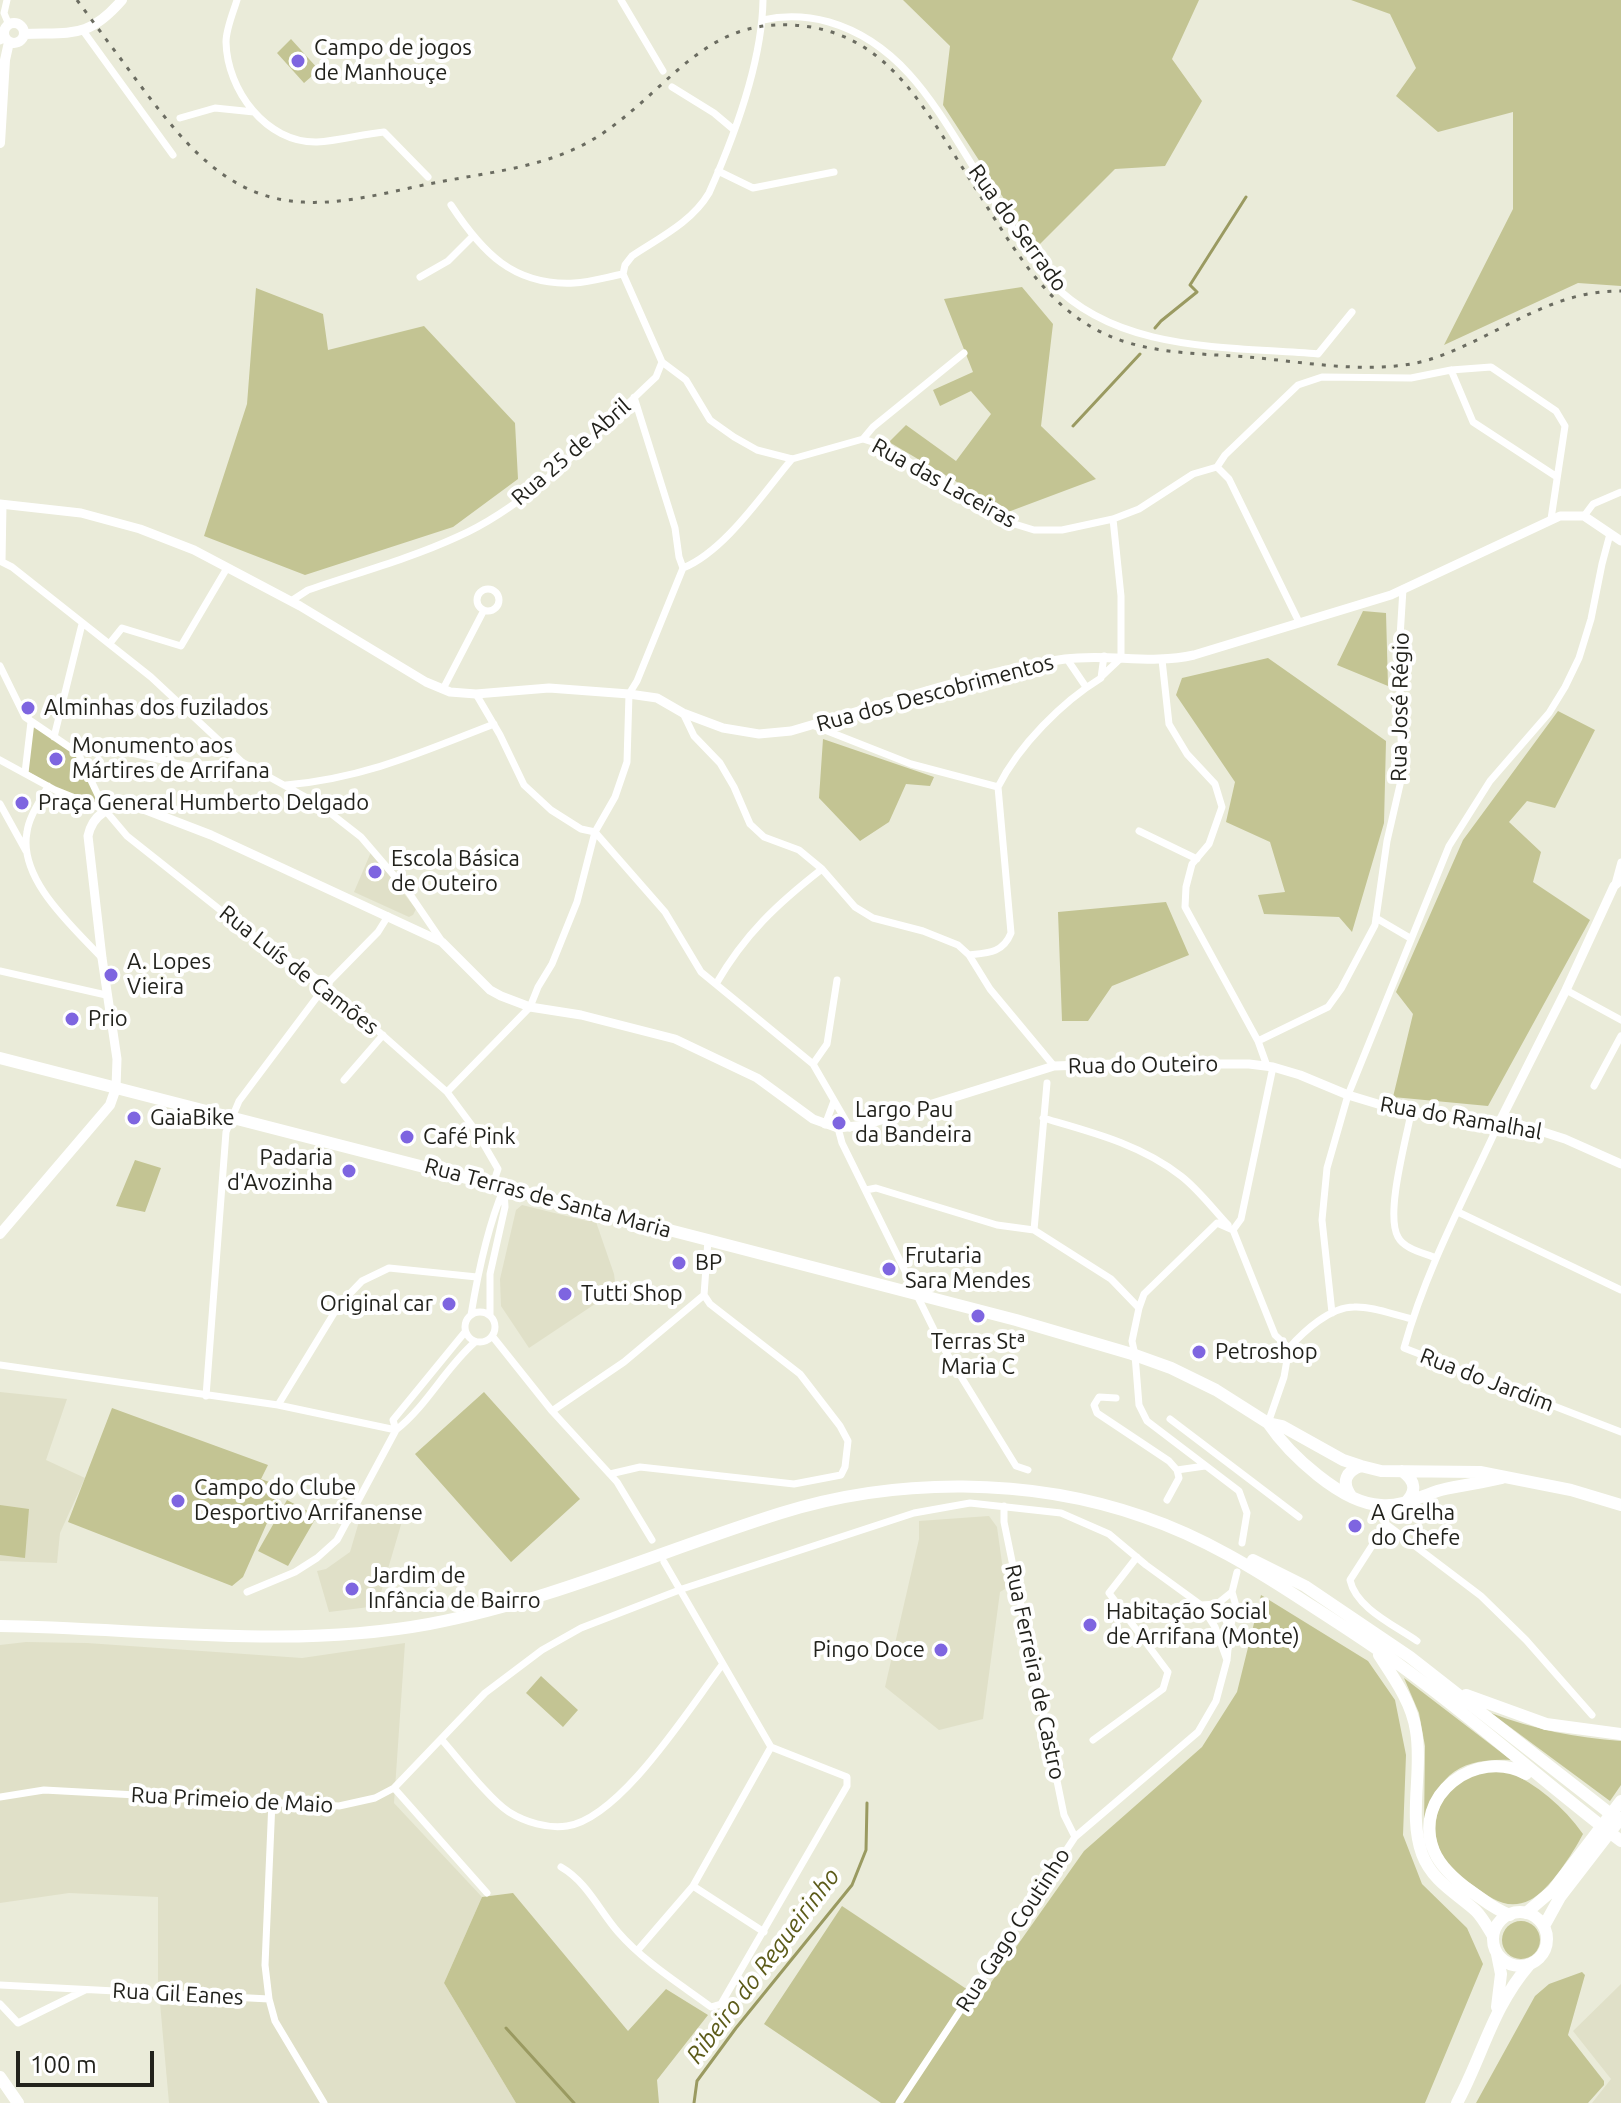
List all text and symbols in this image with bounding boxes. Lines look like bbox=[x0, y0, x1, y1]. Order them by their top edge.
place label: Campo de jogos de Manhouçe bbox=[314, 35, 472, 86]
marker: Campo de jogos de Manhouçe bbox=[289, 52, 307, 70]
street label: Rua do Serrado bbox=[963, 159, 1073, 297]
street label: Rua 25 de Abril bbox=[506, 393, 636, 511]
street label: Rua das Laceiras bbox=[867, 432, 1021, 534]
street label: Rua José Régio bbox=[1385, 632, 1415, 782]
street label: Rua dos Descobrimentos bbox=[814, 649, 1056, 737]
place label: Alminhas dos fuzilados bbox=[44, 695, 269, 721]
marker: Alminhas dos fuzilados bbox=[19, 699, 37, 717]
place label: Monumento aos Mártires de Arrifana bbox=[72, 733, 270, 784]
marker: Monumento aos Mártires de Arrifana bbox=[47, 750, 65, 768]
place label: Praça General Humberto Delgado bbox=[38, 790, 369, 816]
marker: Praça General Humberto Delgado bbox=[13, 794, 31, 812]
place label: Escola Básica de Outeiro bbox=[391, 846, 520, 898]
marker: Escola Básica de Outeiro bbox=[366, 863, 384, 881]
street label: Rua Luís de Camões bbox=[214, 900, 384, 1040]
place label: A. Lopes Vieira bbox=[127, 949, 211, 1000]
marker: A. Lopes Vieira bbox=[102, 966, 120, 984]
place label: Prio bbox=[88, 1006, 128, 1032]
marker: Prio bbox=[63, 1010, 81, 1028]
street label: Rua do Outeiro bbox=[1068, 1050, 1218, 1080]
street label: Rua do Ramalhal bbox=[1378, 1091, 1544, 1145]
place label: Largo Pau da Bandeira bbox=[855, 1097, 972, 1148]
place label: GaiaBike bbox=[150, 1105, 235, 1131]
marker: GaiaBike bbox=[125, 1109, 143, 1127]
marker: Largo Pau da Bandeira bbox=[830, 1114, 848, 1132]
place label: Café Pink bbox=[423, 1124, 516, 1150]
marker: Café Pink bbox=[398, 1128, 416, 1146]
place label: Padaria d'Avozinha bbox=[227, 1145, 333, 1196]
street label: Rua Terras de Santa Maria bbox=[422, 1152, 674, 1244]
marker: Padaria d'Avozinha bbox=[340, 1162, 358, 1180]
place label: Frutaria Sara Mendes bbox=[905, 1243, 1031, 1294]
place label: BP bbox=[695, 1250, 722, 1276]
marker: BP bbox=[670, 1254, 688, 1272]
marker: Frutaria Sara Mendes bbox=[880, 1260, 898, 1278]
place label: Tutti Shop bbox=[581, 1281, 683, 1307]
marker: Tutti Shop bbox=[556, 1285, 574, 1303]
place label: Original car bbox=[320, 1291, 433, 1317]
marker: Original car bbox=[440, 1295, 458, 1313]
marker: Terras Stª Maria C bbox=[969, 1307, 987, 1325]
place label: Terras Stª Maria C bbox=[931, 1329, 1025, 1380]
place label: Petroshop bbox=[1215, 1339, 1318, 1365]
street label: Rua do Jardim bbox=[1416, 1342, 1558, 1418]
marker: Petroshop bbox=[1190, 1343, 1208, 1361]
place label: Campo do Clube Desportivo Arrifanense bbox=[194, 1475, 423, 1526]
marker: Campo do Clube Desportivo Arrifanense bbox=[169, 1492, 187, 1510]
place label: A Grelha do Chefe bbox=[1371, 1500, 1460, 1552]
marker: A Grelha do Chefe bbox=[1346, 1517, 1364, 1535]
street label: Rua Ferreira de Castro bbox=[999, 1562, 1071, 1782]
place label: Jardim de Infância de Bairro bbox=[368, 1563, 541, 1614]
marker: Jardim de Infância de Bairro bbox=[343, 1580, 361, 1598]
place label: Habitação Social de Arrifana (Monte) bbox=[1106, 1599, 1300, 1650]
marker: Habitação Social de Arrifana (Monte) bbox=[1081, 1616, 1099, 1634]
place label: Pingo Doce bbox=[813, 1637, 925, 1663]
marker: Pingo Doce bbox=[932, 1641, 950, 1659]
street label: Rua Primeio de Maio bbox=[130, 1782, 334, 1818]
street label: Rua Gago Coutinho bbox=[950, 1843, 1076, 2017]
water label: Ribeiro do Regueirinho bbox=[680, 1863, 846, 2069]
street label: Rua Gil Eanes bbox=[112, 1977, 244, 2011]
scale bar bbox=[20, 2035, 158, 2085]
text: 100 m bbox=[30, 2051, 97, 2078]

